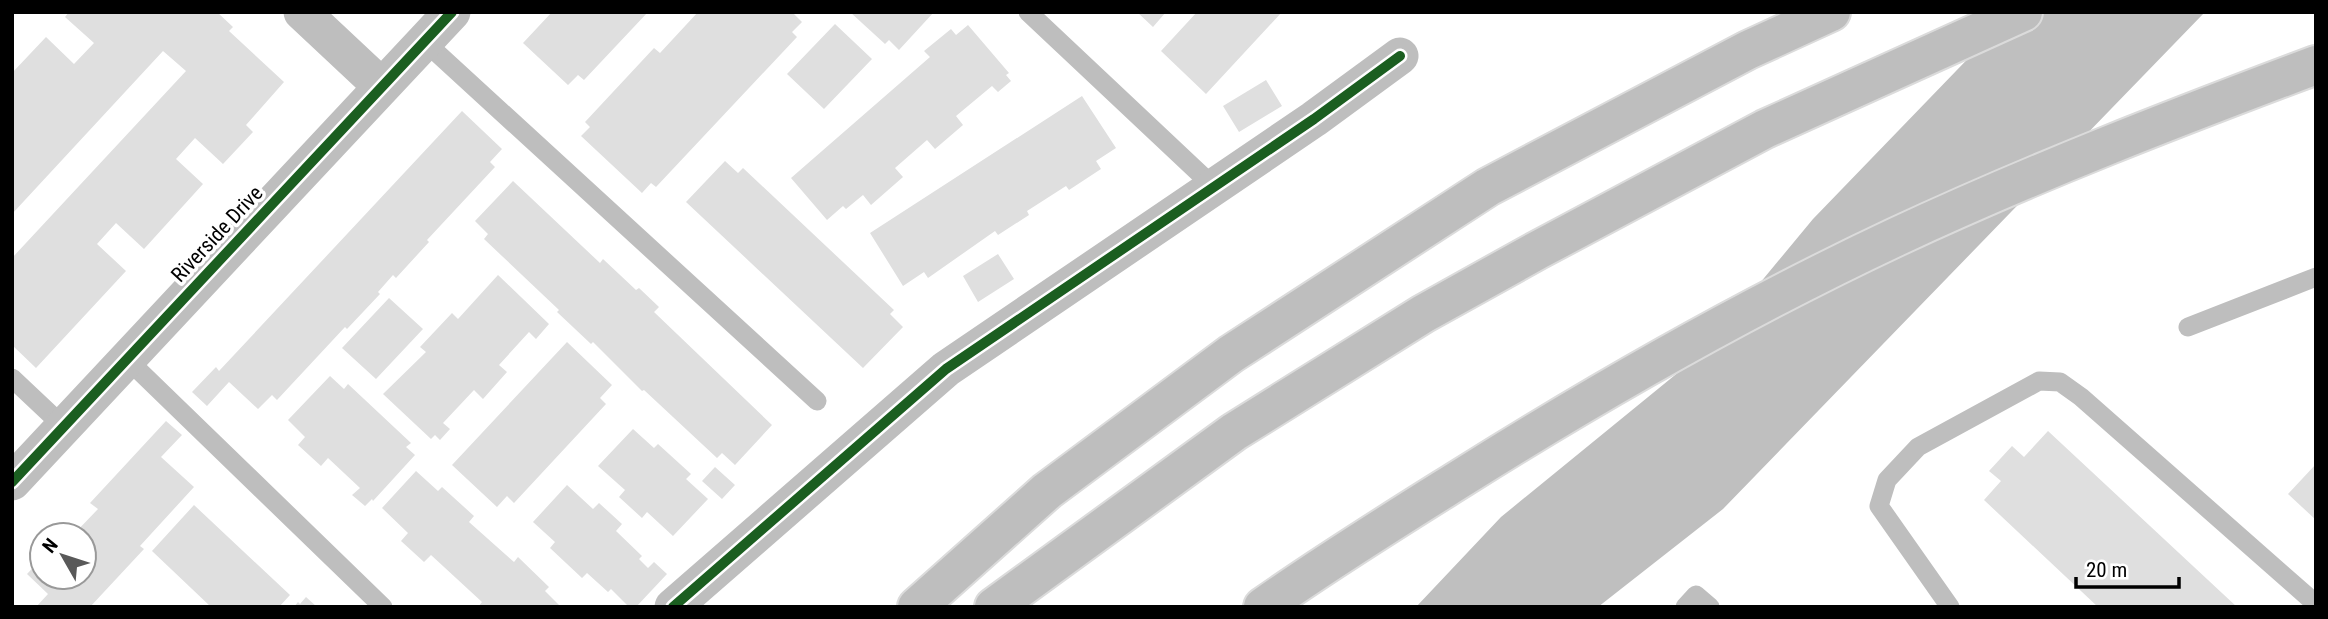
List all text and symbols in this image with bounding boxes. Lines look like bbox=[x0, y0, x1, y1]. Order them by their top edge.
street label: Riverside Drive bbox=[166, 181, 268, 287]
north arrow bbox=[28, 521, 98, 591]
text: N bbox=[38, 534, 63, 557]
scale bar bbox=[2076, 546, 2179, 590]
text: 20 m bbox=[2086, 558, 2127, 582]

